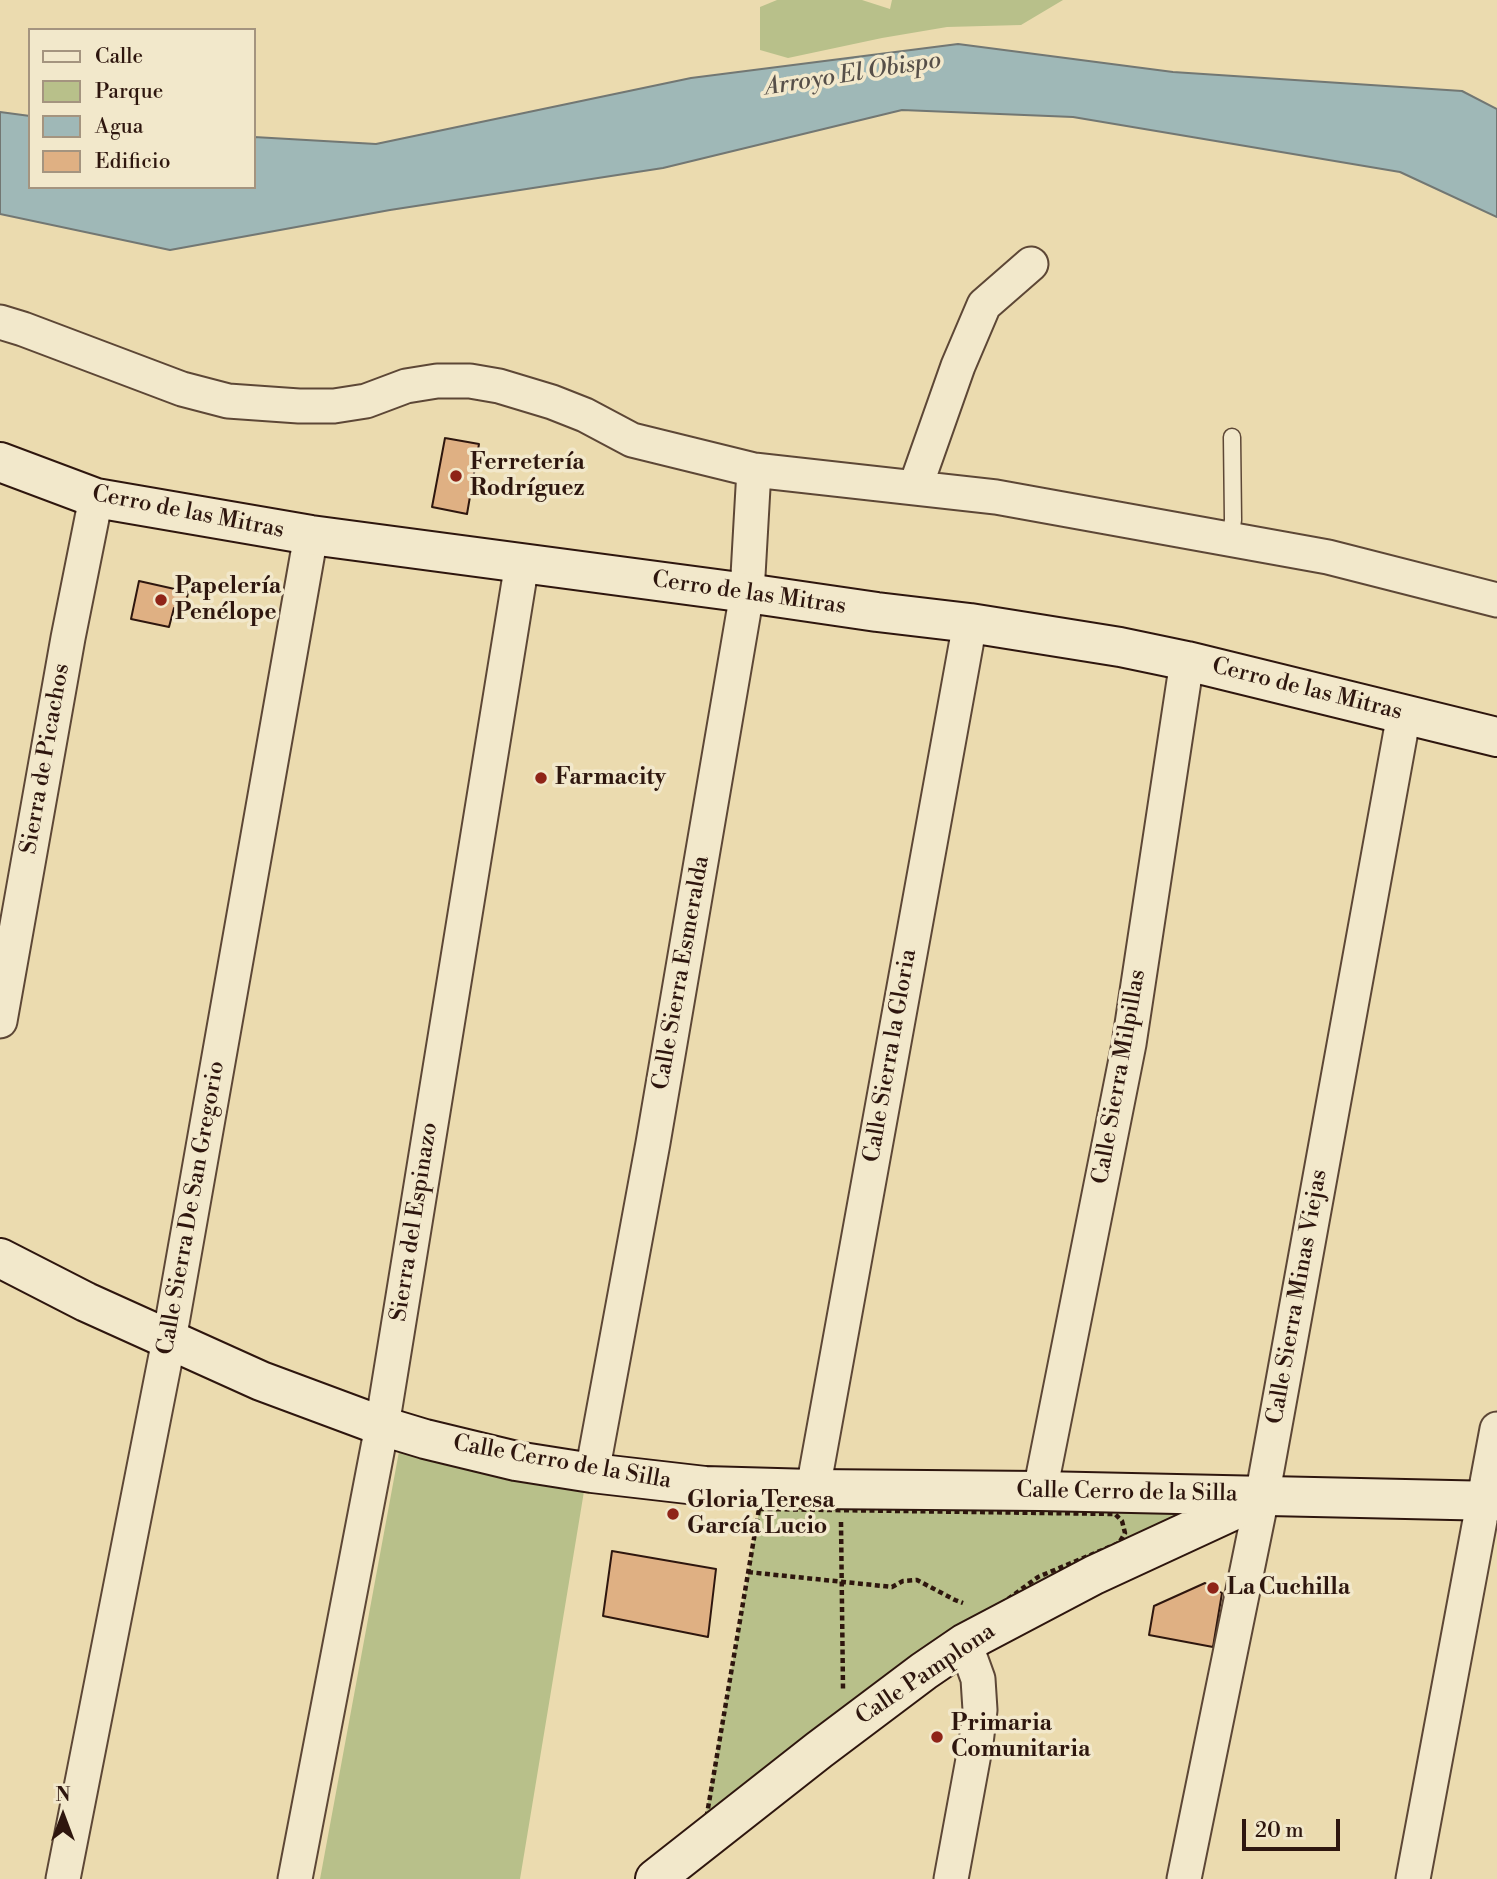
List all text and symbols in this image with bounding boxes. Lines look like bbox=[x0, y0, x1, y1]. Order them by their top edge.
legend bbox=[28, 28, 256, 189]
text: Calle bbox=[95, 44, 143, 70]
water label: Arroyo El Obispo bbox=[763, 47, 943, 103]
text: Parque bbox=[95, 79, 163, 105]
text: Agua bbox=[95, 114, 143, 140]
text: Edificio bbox=[95, 149, 171, 175]
place label: Ferretería Rodríguez bbox=[470, 449, 585, 503]
marker: Ferretería Rodríguez bbox=[448, 468, 464, 484]
street label: Cerro de las Mitras bbox=[90, 481, 286, 545]
street label: Cerro de las Mitras bbox=[650, 567, 848, 621]
place label: Papelería Penélope bbox=[175, 573, 281, 627]
marker: Papelería Penélope bbox=[153, 592, 169, 608]
street label: Cerro de las Mitras bbox=[1209, 653, 1405, 727]
street label: Sierra de Picachos bbox=[16, 661, 76, 857]
place label: Farmacity bbox=[555, 764, 666, 792]
marker: Farmacity bbox=[533, 770, 549, 786]
street label: Calle Sierra Esmeralda bbox=[648, 854, 716, 1092]
street label: Calle Sierra la Gloria bbox=[859, 947, 923, 1165]
street label: Calle Sierra Milpillas bbox=[1088, 968, 1152, 1186]
street label: Calle Sierra De San Gregorio bbox=[153, 1059, 231, 1357]
street label: Sierra del Espinazo bbox=[386, 1120, 444, 1324]
street label: Calle Sierra Minas Viejas bbox=[1262, 1167, 1334, 1427]
street label: Calle Cerro de la Silla bbox=[451, 1430, 673, 1496]
street label: Calle Cerro de la Silla bbox=[1016, 1477, 1238, 1509]
place label: Gloria Teresa García Lucio bbox=[687, 1487, 835, 1541]
marker: Gloria Teresa García Lucio bbox=[665, 1506, 681, 1522]
place label: La Cuchilla bbox=[1227, 1574, 1350, 1602]
marker: La Cuchilla bbox=[1205, 1580, 1221, 1596]
street label: Calle Pamplona bbox=[851, 1618, 1001, 1732]
place label: Primaria Comunitaria bbox=[951, 1710, 1090, 1764]
marker: Primaria Comunitaria bbox=[929, 1729, 945, 1745]
north arrow bbox=[28, 1781, 98, 1851]
text: N bbox=[55, 1783, 71, 1807]
scale bar bbox=[1245, 1806, 1343, 1850]
text: 20 m bbox=[1255, 1818, 1304, 1844]

